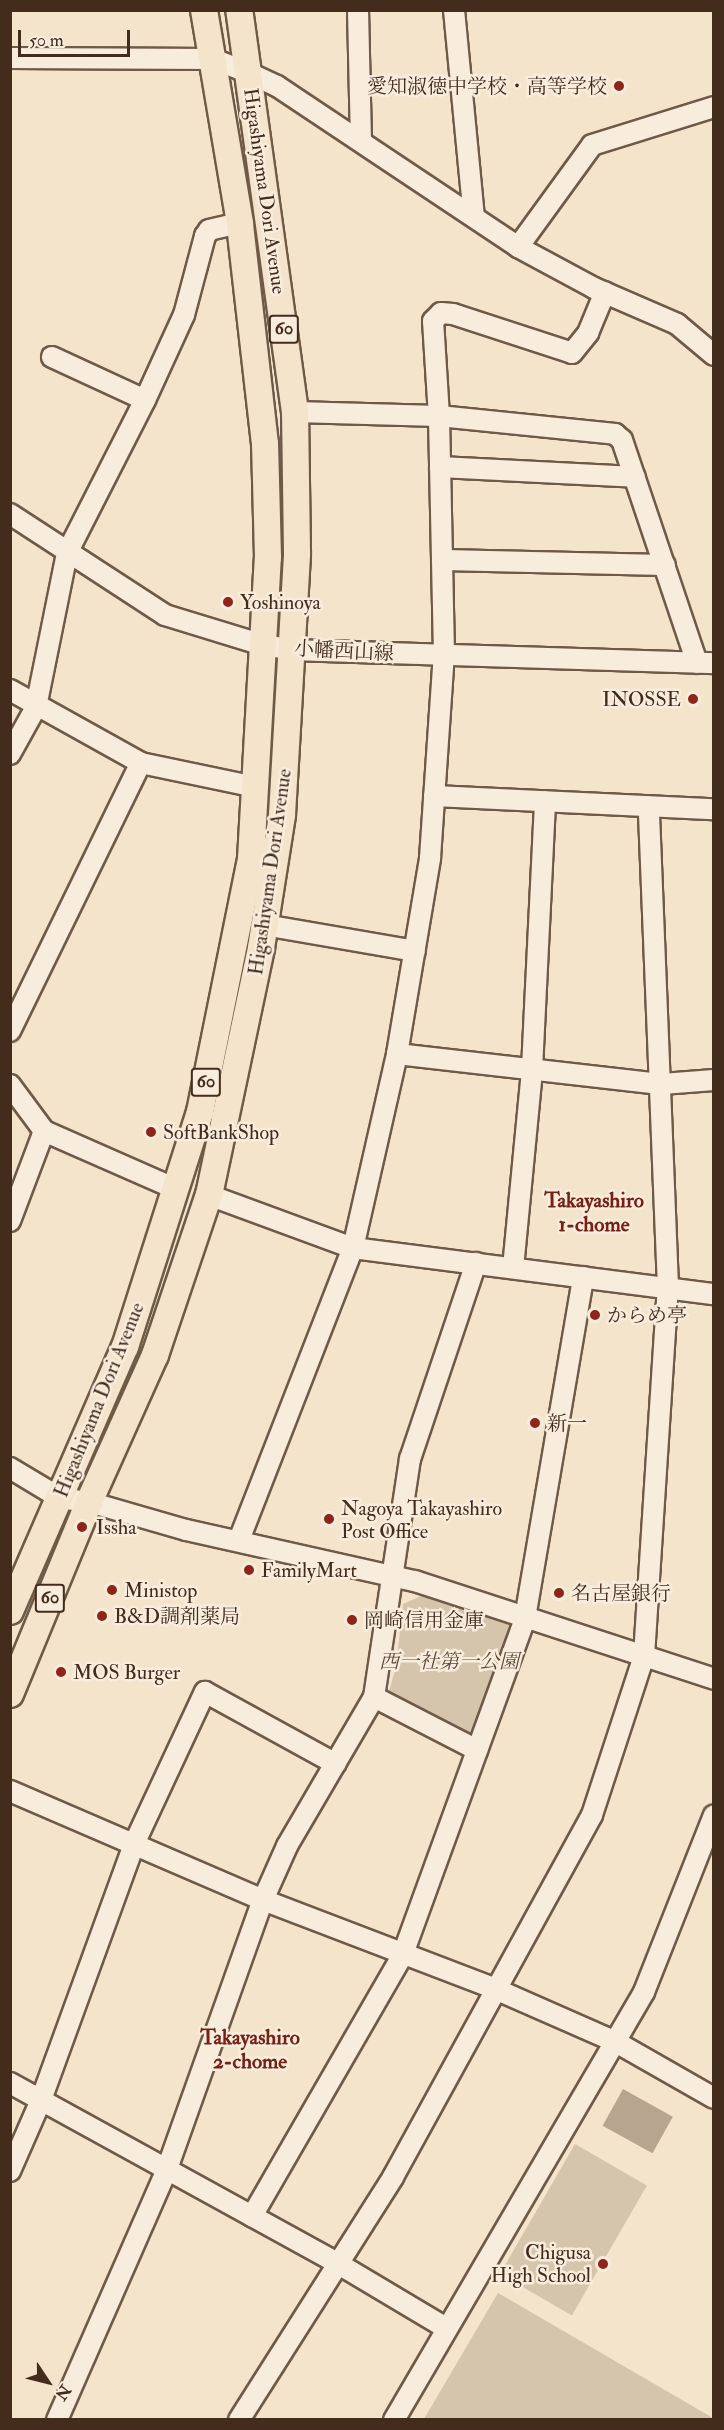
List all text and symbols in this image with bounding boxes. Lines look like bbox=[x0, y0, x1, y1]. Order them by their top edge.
scale bar bbox=[21, 18, 134, 56]
text: 50 m bbox=[29, 29, 64, 52]
place label: 愛知淑徳中学校・高等学校 bbox=[367, 74, 607, 98]
marker: 愛知淑徳中学校・高等学校 bbox=[612, 79, 626, 93]
street label: Higashiyama Dori Avenue bbox=[239, 86, 291, 296]
road number: 60 bbox=[268, 314, 300, 344]
place label: Yoshinoya bbox=[240, 590, 321, 614]
marker: Yoshinoya bbox=[221, 595, 235, 609]
street label: 小幡西山線 bbox=[293, 636, 395, 666]
place label: INOSSE bbox=[602, 687, 681, 711]
marker: INOSSE bbox=[686, 692, 700, 706]
street label: Higashiyama Dori Avenue bbox=[244, 767, 296, 977]
road number: 60 bbox=[190, 1067, 222, 1097]
place label: SoftBankShop bbox=[163, 1120, 279, 1144]
marker: SoftBankShop bbox=[144, 1125, 158, 1139]
district label: Takayashiro 1-chome bbox=[544, 1188, 644, 1238]
street label: Higashiyama Dori Avenue bbox=[49, 1299, 149, 1501]
place label: からめ亭 bbox=[607, 1303, 687, 1327]
marker: からめ亭 bbox=[588, 1308, 602, 1322]
place label: 新一 bbox=[547, 1411, 587, 1435]
marker: 新一 bbox=[528, 1416, 542, 1430]
place label: Nagoya Takayashiro Post Office bbox=[341, 1496, 502, 1543]
marker: Nagoya Takayashiro Post Office bbox=[322, 1512, 336, 1526]
place label: Issha bbox=[96, 1515, 136, 1539]
marker: Issha bbox=[73, 1518, 91, 1536]
place label: FamilyMart bbox=[261, 1558, 357, 1582]
marker: FamilyMart bbox=[242, 1563, 256, 1577]
place label: Ministop bbox=[124, 1578, 197, 1602]
place label: 名古屋銀行 bbox=[571, 1581, 671, 1605]
road number: 60 bbox=[34, 1583, 66, 1613]
marker: Ministop bbox=[105, 1583, 119, 1597]
marker: 名古屋銀行 bbox=[552, 1586, 566, 1600]
place label: B&D調剤薬局 bbox=[114, 1604, 240, 1628]
place label: 岡崎信用金庫 bbox=[364, 1608, 484, 1632]
marker: B&D調剤薬局 bbox=[95, 1609, 109, 1623]
marker: 岡崎信用金庫 bbox=[345, 1613, 359, 1627]
park label: 西一社第一公園 bbox=[379, 1649, 519, 1673]
place label: MOS Burger bbox=[73, 1660, 180, 1684]
marker: MOS Burger bbox=[54, 1665, 68, 1679]
district label: Takayashiro 2-chome bbox=[200, 2025, 300, 2075]
place label: Chigusa High School bbox=[491, 2240, 591, 2287]
marker: Chigusa High School bbox=[596, 2257, 610, 2271]
north arrow bbox=[18, 2352, 78, 2412]
text: N bbox=[50, 2381, 75, 2404]

